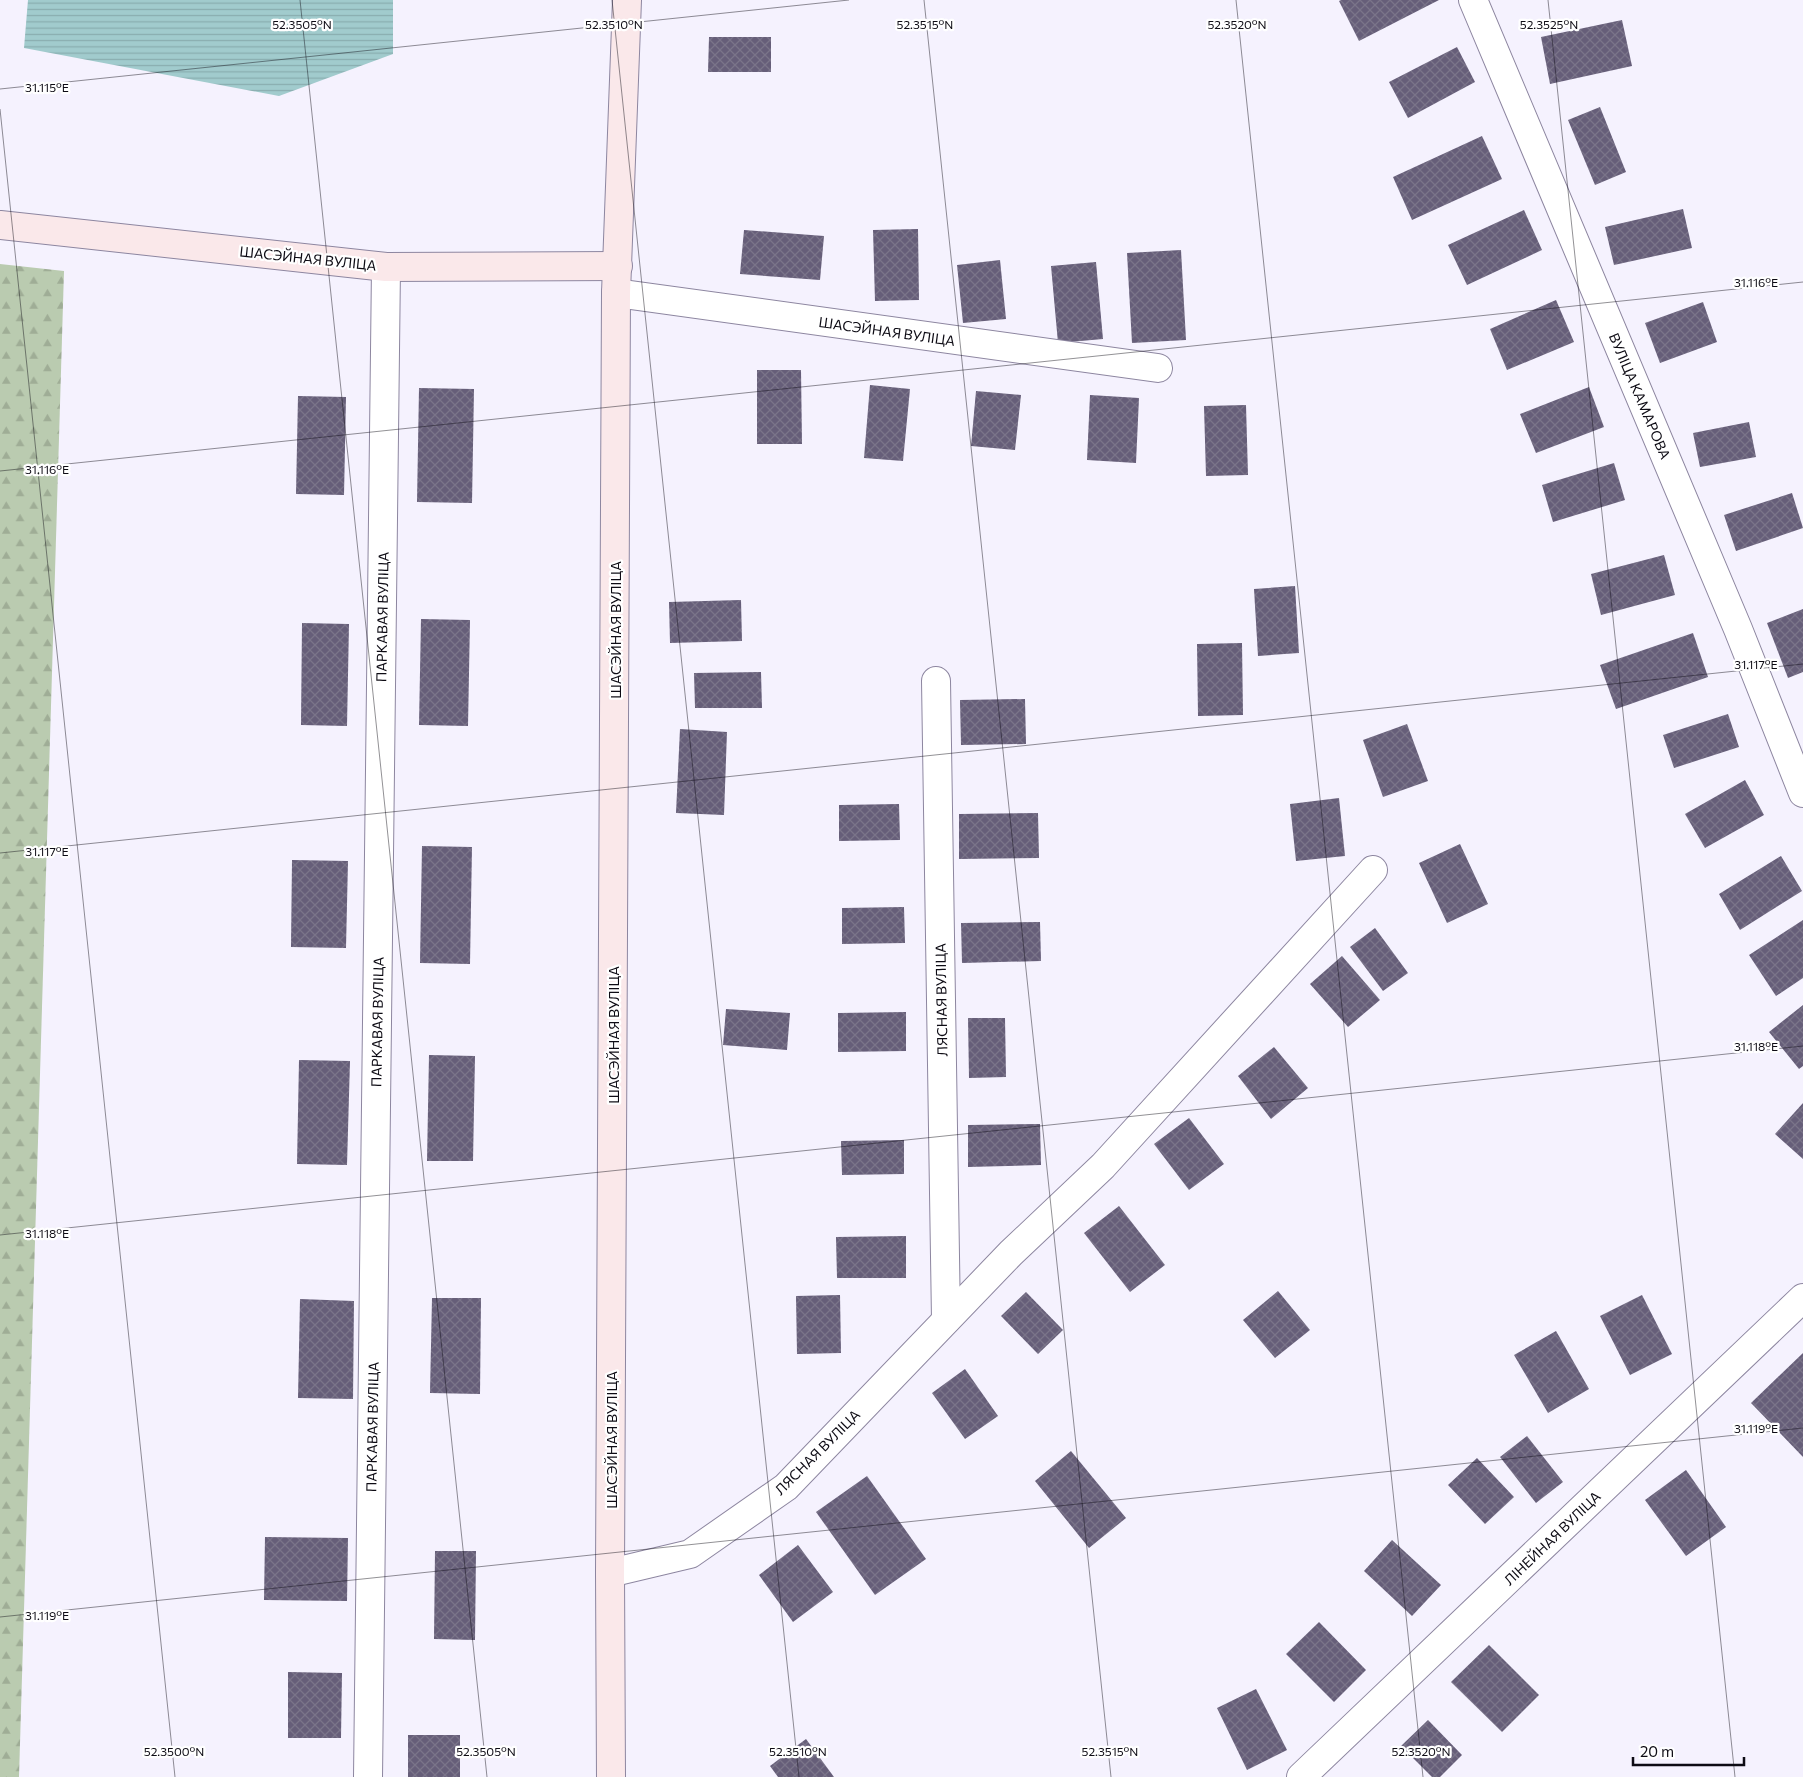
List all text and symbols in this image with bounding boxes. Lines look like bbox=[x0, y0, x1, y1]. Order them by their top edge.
text: 52.3505°N bbox=[272, 17, 332, 31]
text: 52.3510°N bbox=[585, 17, 643, 31]
text: 52.3515°N bbox=[897, 17, 953, 31]
text: 52.3520°N bbox=[1207, 17, 1267, 31]
text: 52.3525°N bbox=[1520, 17, 1578, 31]
text: 31.115°E bbox=[25, 80, 69, 94]
street label: ШАСЭЙНАЯ ВУЛІЦА bbox=[239, 242, 378, 274]
text: 31.116°E bbox=[1734, 275, 1778, 289]
street label: ШАСЭЙНАЯ ВУЛІЦА bbox=[818, 313, 957, 349]
street label: ВУЛІЦА КАМАРОВА bbox=[1606, 330, 1674, 462]
text: 31.116°E bbox=[25, 462, 69, 476]
street label: ПАРКАВАЯ ВУЛІЦА bbox=[372, 551, 392, 682]
street label: ШАСЭЙНАЯ ВУЛІЦА bbox=[607, 561, 624, 699]
text: 31.117°E bbox=[1734, 657, 1778, 671]
text: 31.117°E bbox=[25, 844, 69, 858]
street label: ЛЯСНАЯ ВУЛІЦА bbox=[932, 943, 950, 1057]
street label: ПАРКАВАЯ ВУЛІЦА bbox=[367, 956, 387, 1087]
street label: ШАСЭЙНАЯ ВУЛІЦА bbox=[605, 966, 622, 1104]
text: 31.118°E bbox=[1734, 1039, 1778, 1053]
text: 31.118°E bbox=[25, 1226, 69, 1240]
street label: ПАРКАВАЯ ВУЛІЦА bbox=[362, 1361, 382, 1492]
street label: ШАСЭЙНАЯ ВУЛІЦА bbox=[603, 1371, 620, 1509]
street label: ЛЯСНАЯ ВУЛІЦА bbox=[771, 1406, 863, 1498]
text: 31.119°E bbox=[1734, 1421, 1778, 1435]
street label: ЛІНЕЙНАЯ ВУЛІЦА bbox=[1500, 1487, 1604, 1588]
text: 31.119°E bbox=[25, 1608, 69, 1622]
scale bar bbox=[1633, 1734, 1744, 1766]
text: 20 m bbox=[1640, 1742, 1674, 1760]
text: 52.3500°N bbox=[144, 1744, 204, 1758]
text: 52.3505°N bbox=[456, 1744, 516, 1758]
text: 52.3510°N bbox=[769, 1744, 827, 1758]
text: 52.3515°N bbox=[1082, 1744, 1138, 1758]
text: 52.3520°N bbox=[1391, 1744, 1451, 1758]

